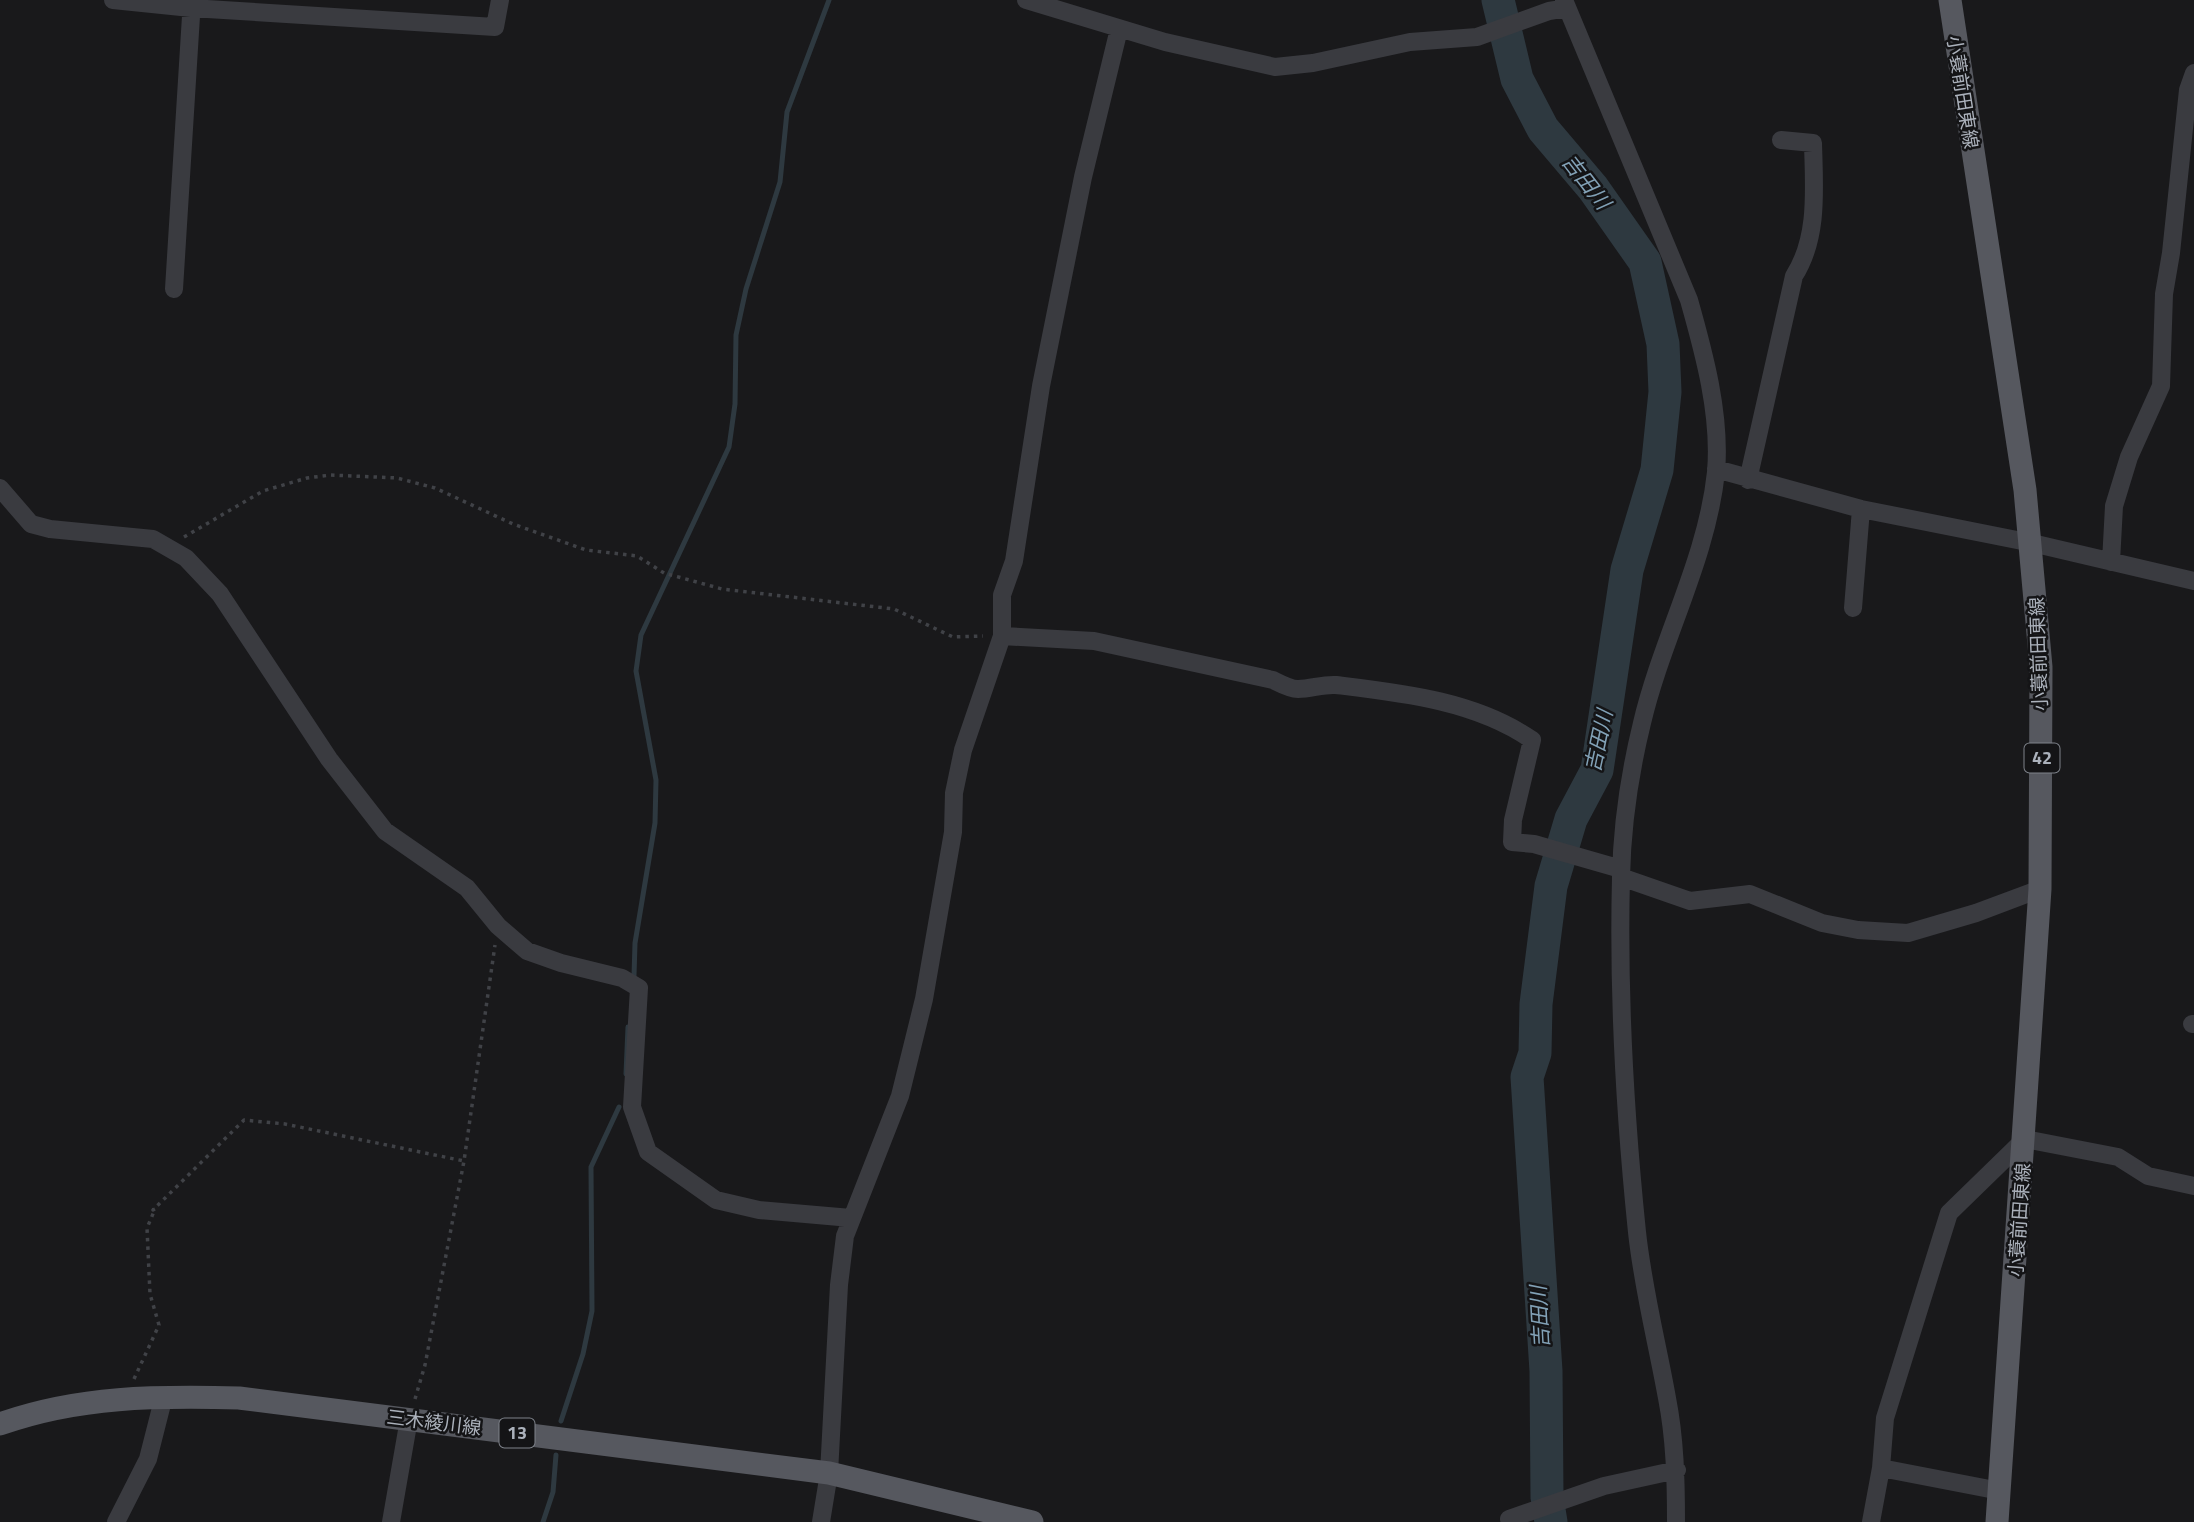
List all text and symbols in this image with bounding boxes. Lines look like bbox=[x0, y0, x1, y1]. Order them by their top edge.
street label: 小蓑前田東線 bbox=[1940, 33, 1987, 150]
water label: 吉田川 bbox=[1555, 147, 1620, 218]
street label: 小蓑前田東線 bbox=[2021, 597, 2054, 711]
water label: 吉田川 bbox=[1576, 705, 1621, 775]
road number: 42 bbox=[2024, 744, 2060, 772]
street label: 小蓑前田東線 bbox=[2000, 1162, 2037, 1278]
water label: 吉田川 bbox=[1521, 1283, 1557, 1349]
street label: 三木綾川線 bbox=[385, 1401, 483, 1442]
road number: 13 bbox=[500, 1418, 534, 1448]

